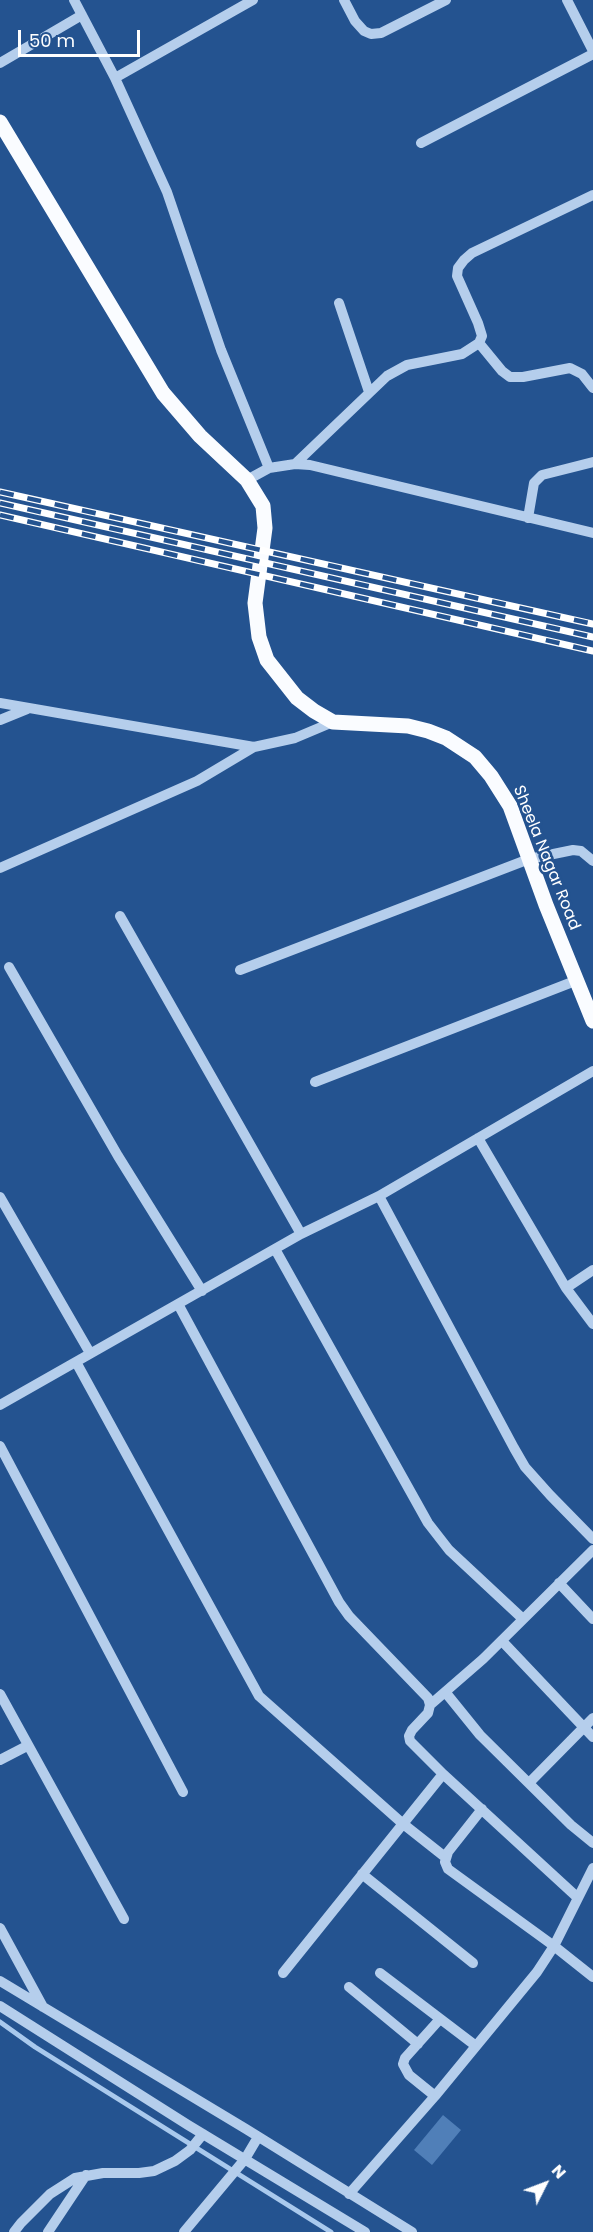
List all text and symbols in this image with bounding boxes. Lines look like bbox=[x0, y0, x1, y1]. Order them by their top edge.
scale bar bbox=[21, 18, 142, 56]
text: 50 m bbox=[29, 28, 75, 53]
street label: Sheela Nagar Road bbox=[508, 783, 584, 933]
north arrow bbox=[515, 2154, 575, 2214]
text: N bbox=[546, 2159, 571, 2184]

